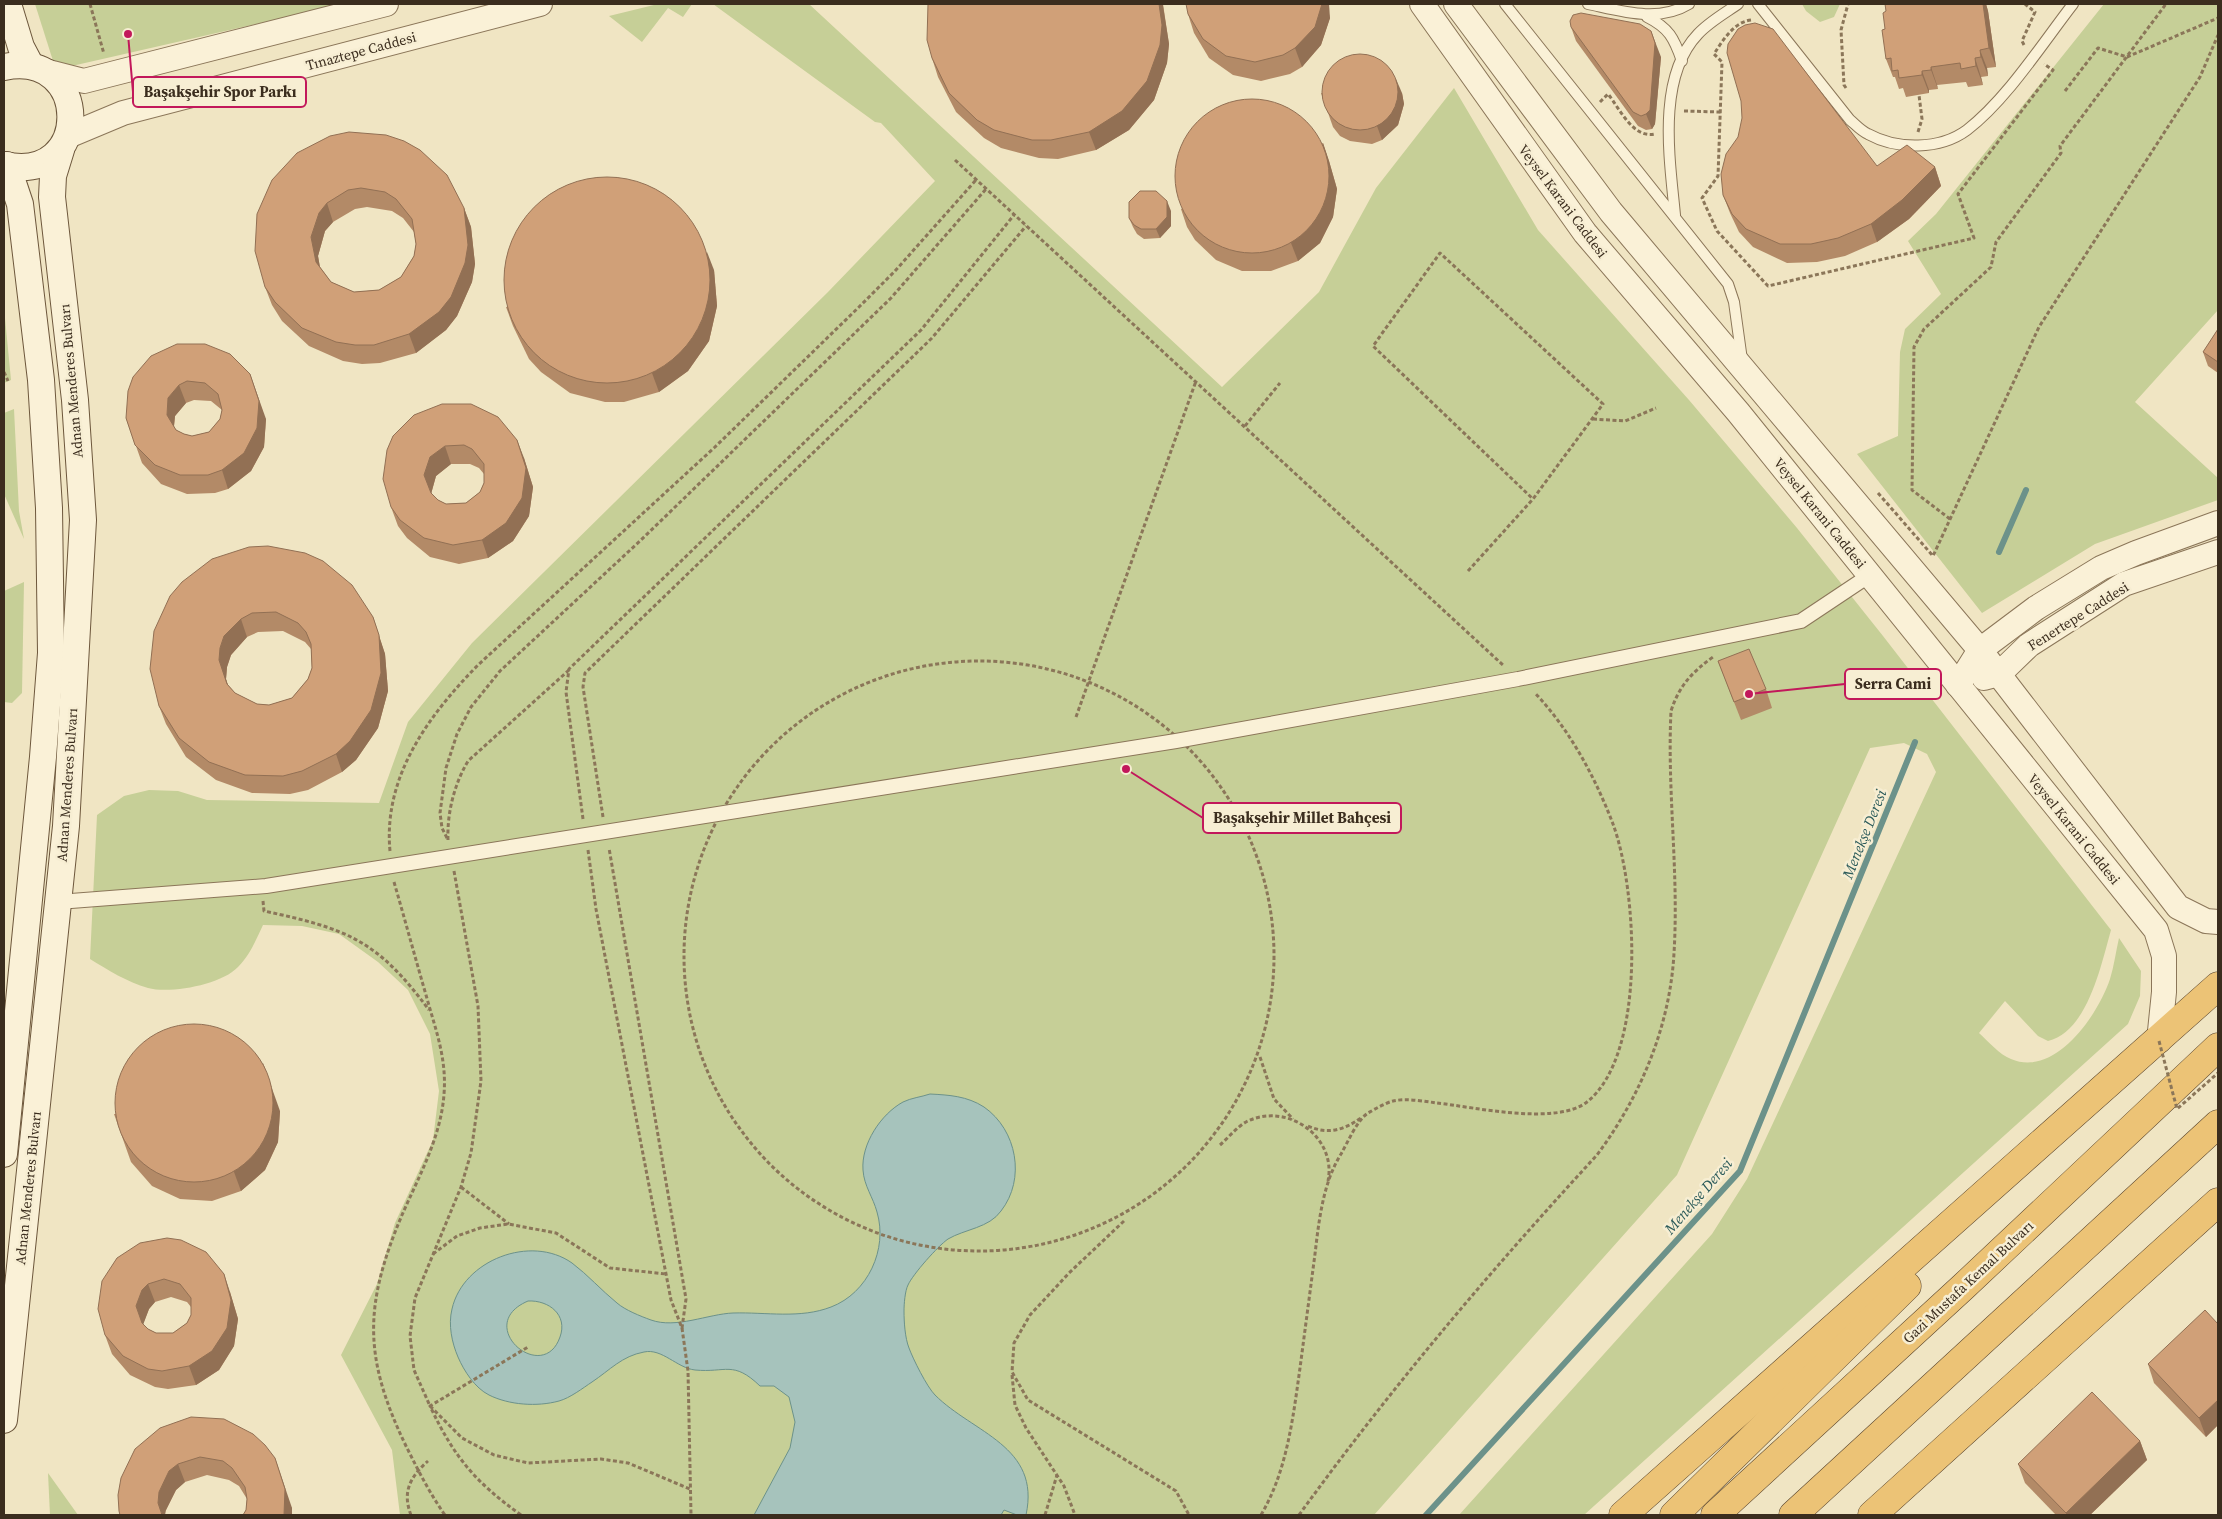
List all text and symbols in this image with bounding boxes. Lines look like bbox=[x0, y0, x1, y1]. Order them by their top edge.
street label: Tınaztepe Caddesi bbox=[304, 27, 418, 75]
callout: Başakşehir Spor Parkı bbox=[133, 77, 306, 107]
text: Başakşehir Spor Parkı bbox=[143, 81, 297, 102]
street label: Veysel Karani Caddesi bbox=[1514, 140, 1612, 262]
street label: Adnan Menderes Bulvarı bbox=[54, 303, 88, 459]
street label: Veysel Karani Caddesi bbox=[1769, 453, 1871, 573]
street label: Fenertepe Caddesi bbox=[2024, 577, 2132, 655]
callout: Serra Cami bbox=[1845, 669, 1941, 699]
text: Serra Cami bbox=[1855, 673, 1931, 694]
street label: Adnan Menderes Bulvarı bbox=[52, 707, 82, 863]
street label: Veysel Karani Caddesi bbox=[2023, 769, 2125, 889]
water label: Menekşe Deresi bbox=[1836, 786, 1892, 883]
callout: Başakşehir Millet Bahçesi bbox=[1203, 803, 1401, 833]
text: Başakşehir Millet Bahçesi bbox=[1213, 807, 1391, 828]
street label: Adnan Menderes Bulvarı bbox=[10, 1110, 46, 1266]
water label: Menekşe Deresi bbox=[1659, 1153, 1737, 1239]
street label: Gazi Mustafa Kemal Bulvarı bbox=[1898, 1216, 2038, 1348]

